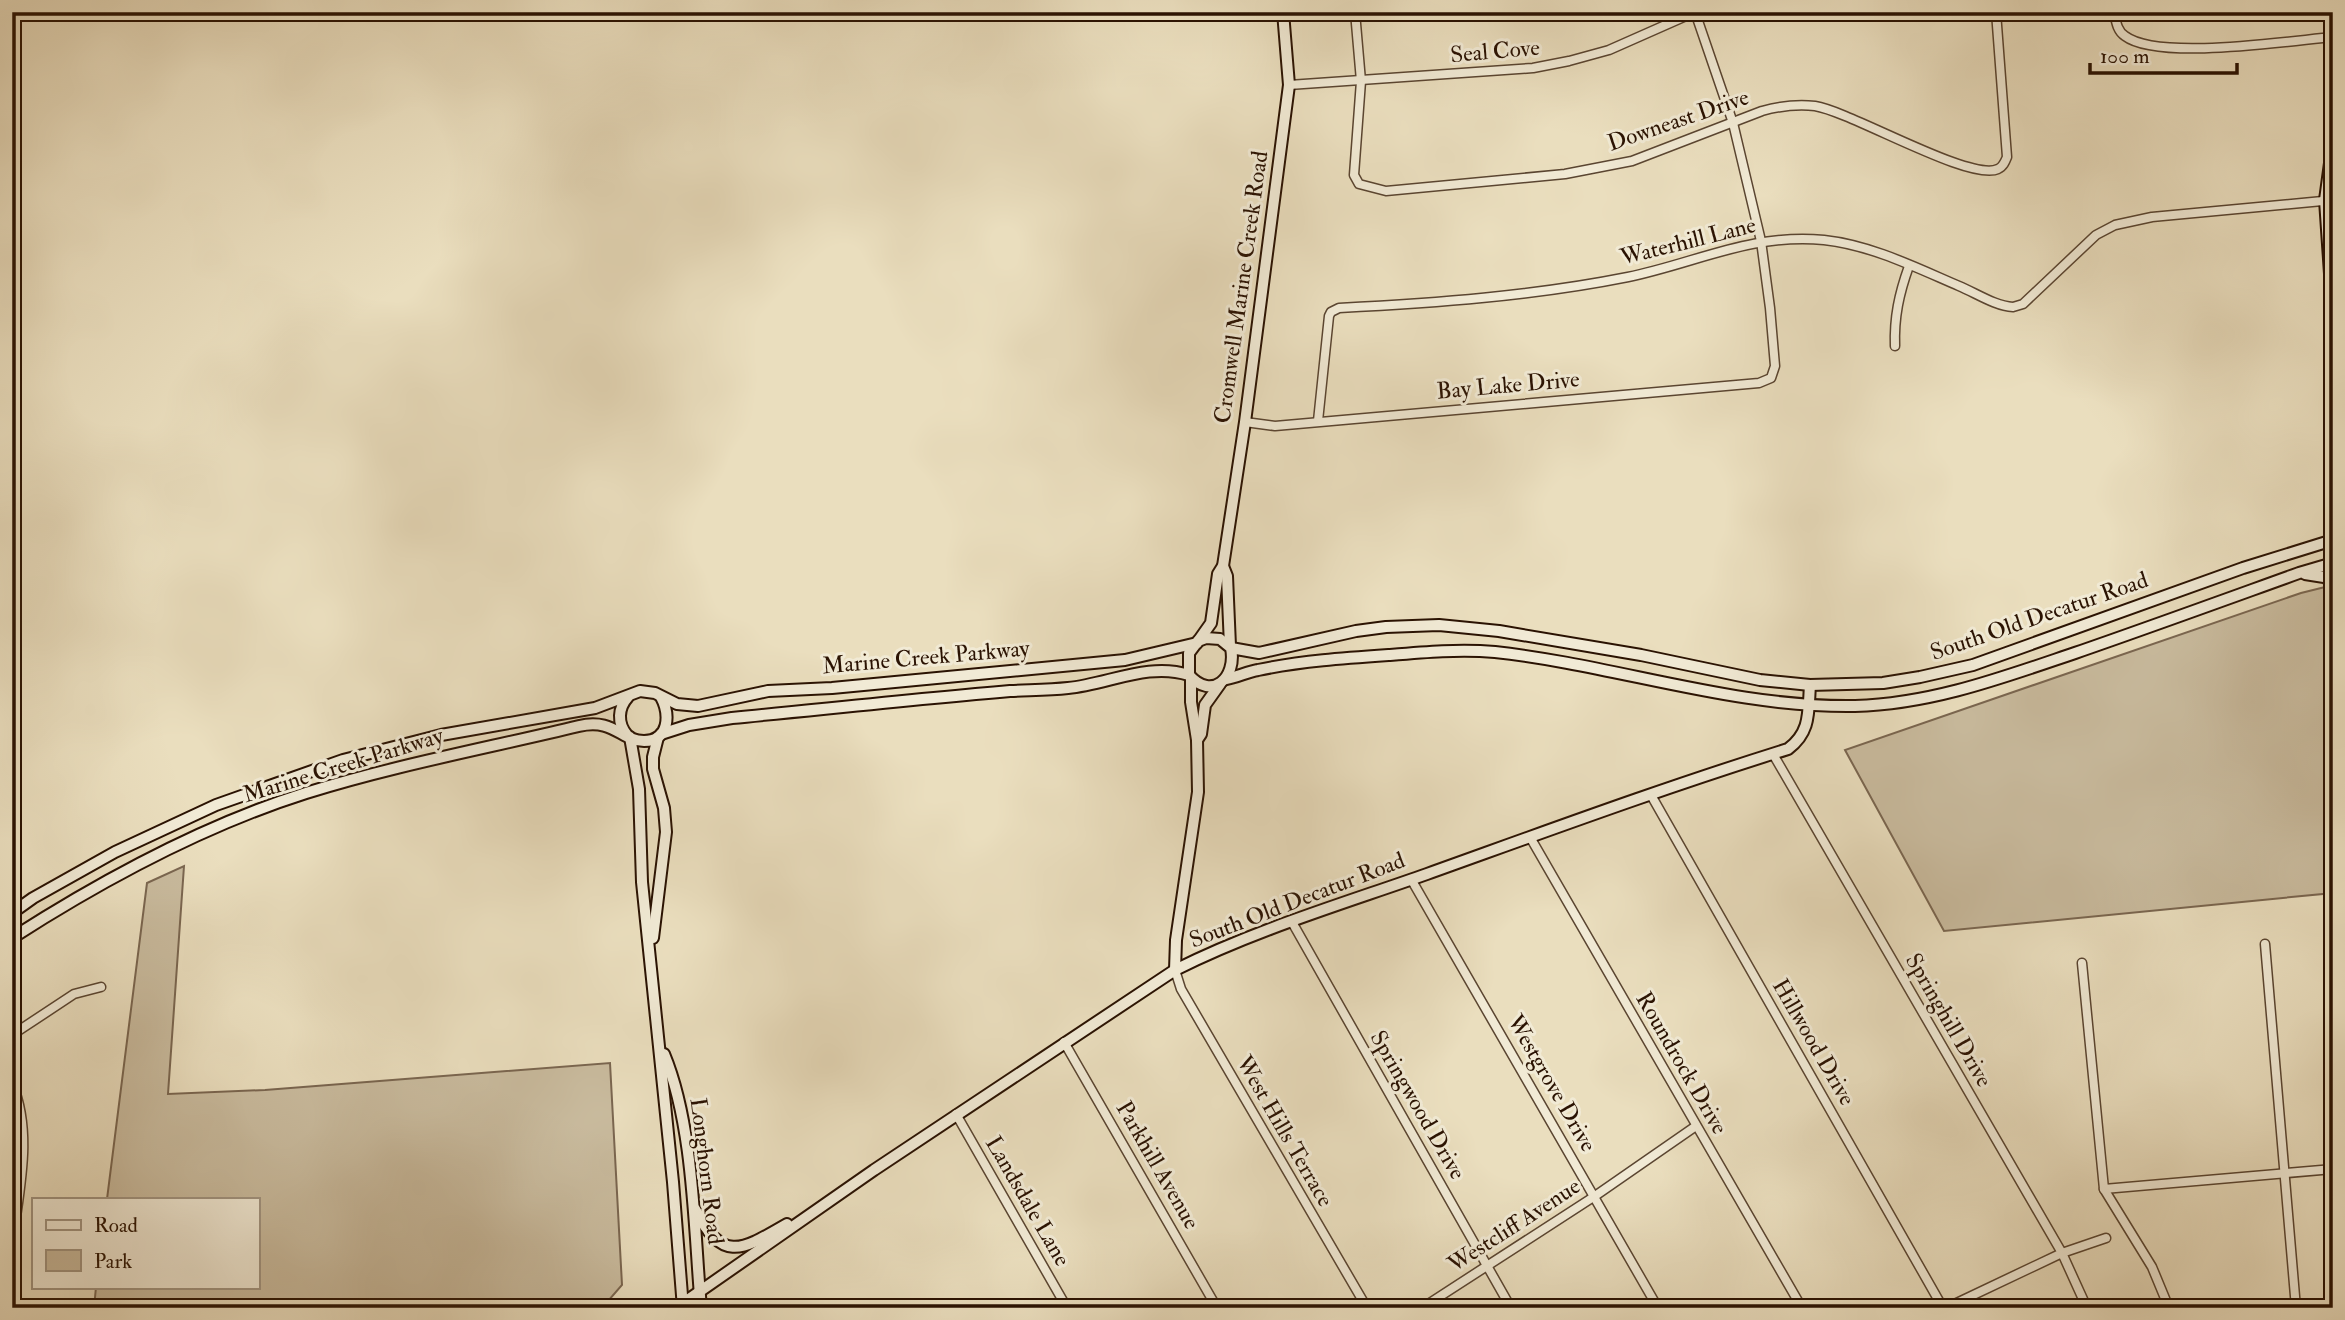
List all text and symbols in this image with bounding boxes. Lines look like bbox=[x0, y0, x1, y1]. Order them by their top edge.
scale bar bbox=[2090, 32, 2236, 76]
street label: Seal Cove bbox=[1449, 33, 1541, 69]
text: 100 m bbox=[2100, 43, 2150, 70]
street label: Downeast Drive bbox=[1603, 82, 1753, 158]
street label: Cromwell Marine Creek Road bbox=[1208, 149, 1274, 425]
street label: Waterhill Lane bbox=[1616, 210, 1759, 272]
street label: Bay Lake Drive bbox=[1435, 364, 1581, 406]
street label: South Old Decatur Road bbox=[1926, 565, 2152, 667]
street label: Marine Creek Parkway bbox=[821, 633, 1032, 681]
street label: Marine Creek Parkway bbox=[239, 720, 447, 809]
street label: South Old Decatur Road bbox=[1185, 846, 1409, 954]
street label: Springhill Drive bbox=[1898, 948, 1999, 1093]
street label: Hillwood Drive bbox=[1766, 973, 1862, 1111]
street label: Roundrock Drive bbox=[1630, 987, 1735, 1140]
street label: Westgrove Drive bbox=[1500, 1008, 1603, 1157]
street label: Springwood Drive bbox=[1363, 1025, 1473, 1185]
street label: West Hills Terrace bbox=[1229, 1049, 1340, 1212]
street label: Longhorn Road bbox=[684, 1096, 730, 1246]
street label: Parkhill Avenue bbox=[1110, 1096, 1207, 1235]
street label: Landsdale Lane bbox=[979, 1131, 1077, 1272]
street label: Westcliff Avenue bbox=[1441, 1171, 1586, 1279]
legend bbox=[32, 1198, 259, 1288]
text: Road bbox=[94, 1212, 139, 1239]
text: Park bbox=[94, 1248, 132, 1275]

